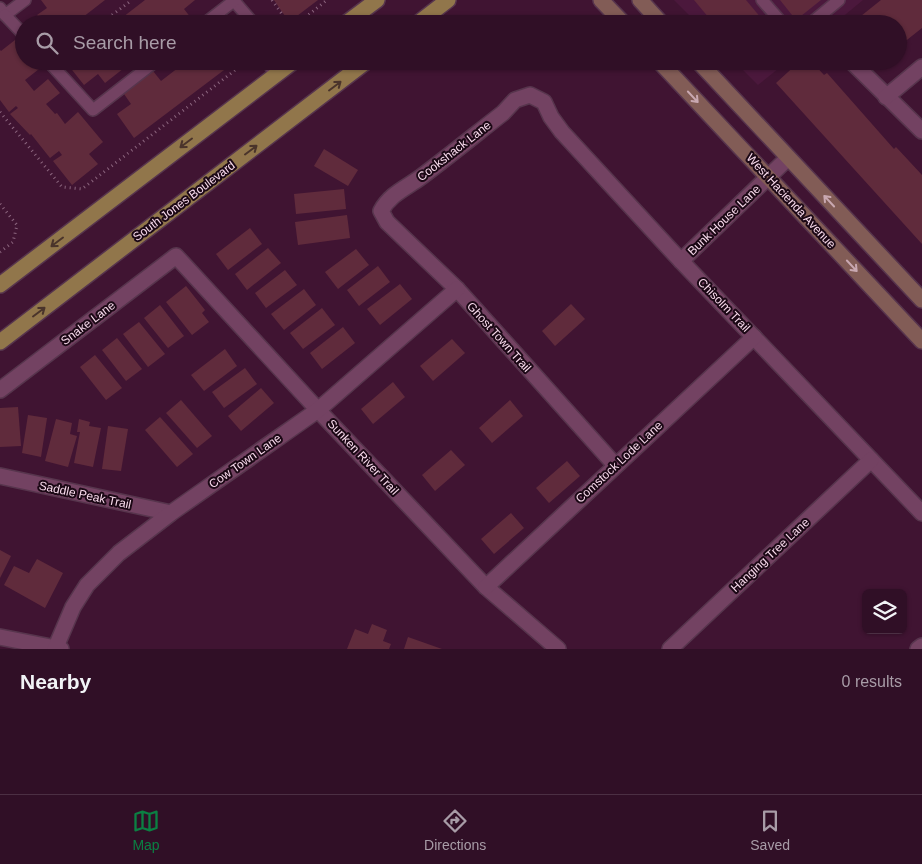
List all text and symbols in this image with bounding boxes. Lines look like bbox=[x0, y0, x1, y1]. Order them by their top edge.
search box bbox=[15, 15, 907, 70]
icon: search bbox=[33, 29, 61, 57]
text: Search here bbox=[73, 32, 177, 53]
one-way arrow bbox=[328, 81, 342, 91]
one-way arrow bbox=[687, 90, 699, 103]
street label: Cookshack Lane bbox=[414, 118, 494, 184]
one-way arrow bbox=[180, 138, 193, 149]
one-way arrow bbox=[244, 144, 257, 155]
street label: West Hacienda Avenue bbox=[743, 151, 839, 251]
street label: South Jones Boulevard bbox=[130, 158, 238, 244]
street label: Bunk House Lane bbox=[685, 182, 763, 258]
one-way arrow bbox=[823, 194, 835, 207]
one-way arrow bbox=[51, 236, 64, 247]
one-way arrow bbox=[846, 260, 858, 273]
street label: Chisolm Trail bbox=[695, 275, 753, 335]
street label: Snake Lane bbox=[58, 298, 118, 348]
street label: Ghost Town Trail bbox=[464, 299, 534, 375]
one-way arrow bbox=[32, 307, 46, 317]
street label: Sunken River Trail bbox=[324, 416, 402, 498]
street label: Comstock Lode Lane bbox=[573, 418, 665, 506]
street label: Cow Town Lane bbox=[206, 431, 284, 491]
street label: Saddle Peak Trail bbox=[38, 478, 132, 512]
street label: Hanging Tree Lane bbox=[728, 515, 812, 595]
map controls bbox=[862, 589, 907, 634]
button: layers bbox=[862, 589, 907, 634]
text: Nearby bbox=[20, 670, 91, 693]
text: 0 results bbox=[842, 673, 902, 690]
tab: Map bbox=[132, 807, 160, 853]
tab: Directions bbox=[424, 807, 486, 853]
tab: Saved bbox=[750, 807, 790, 853]

